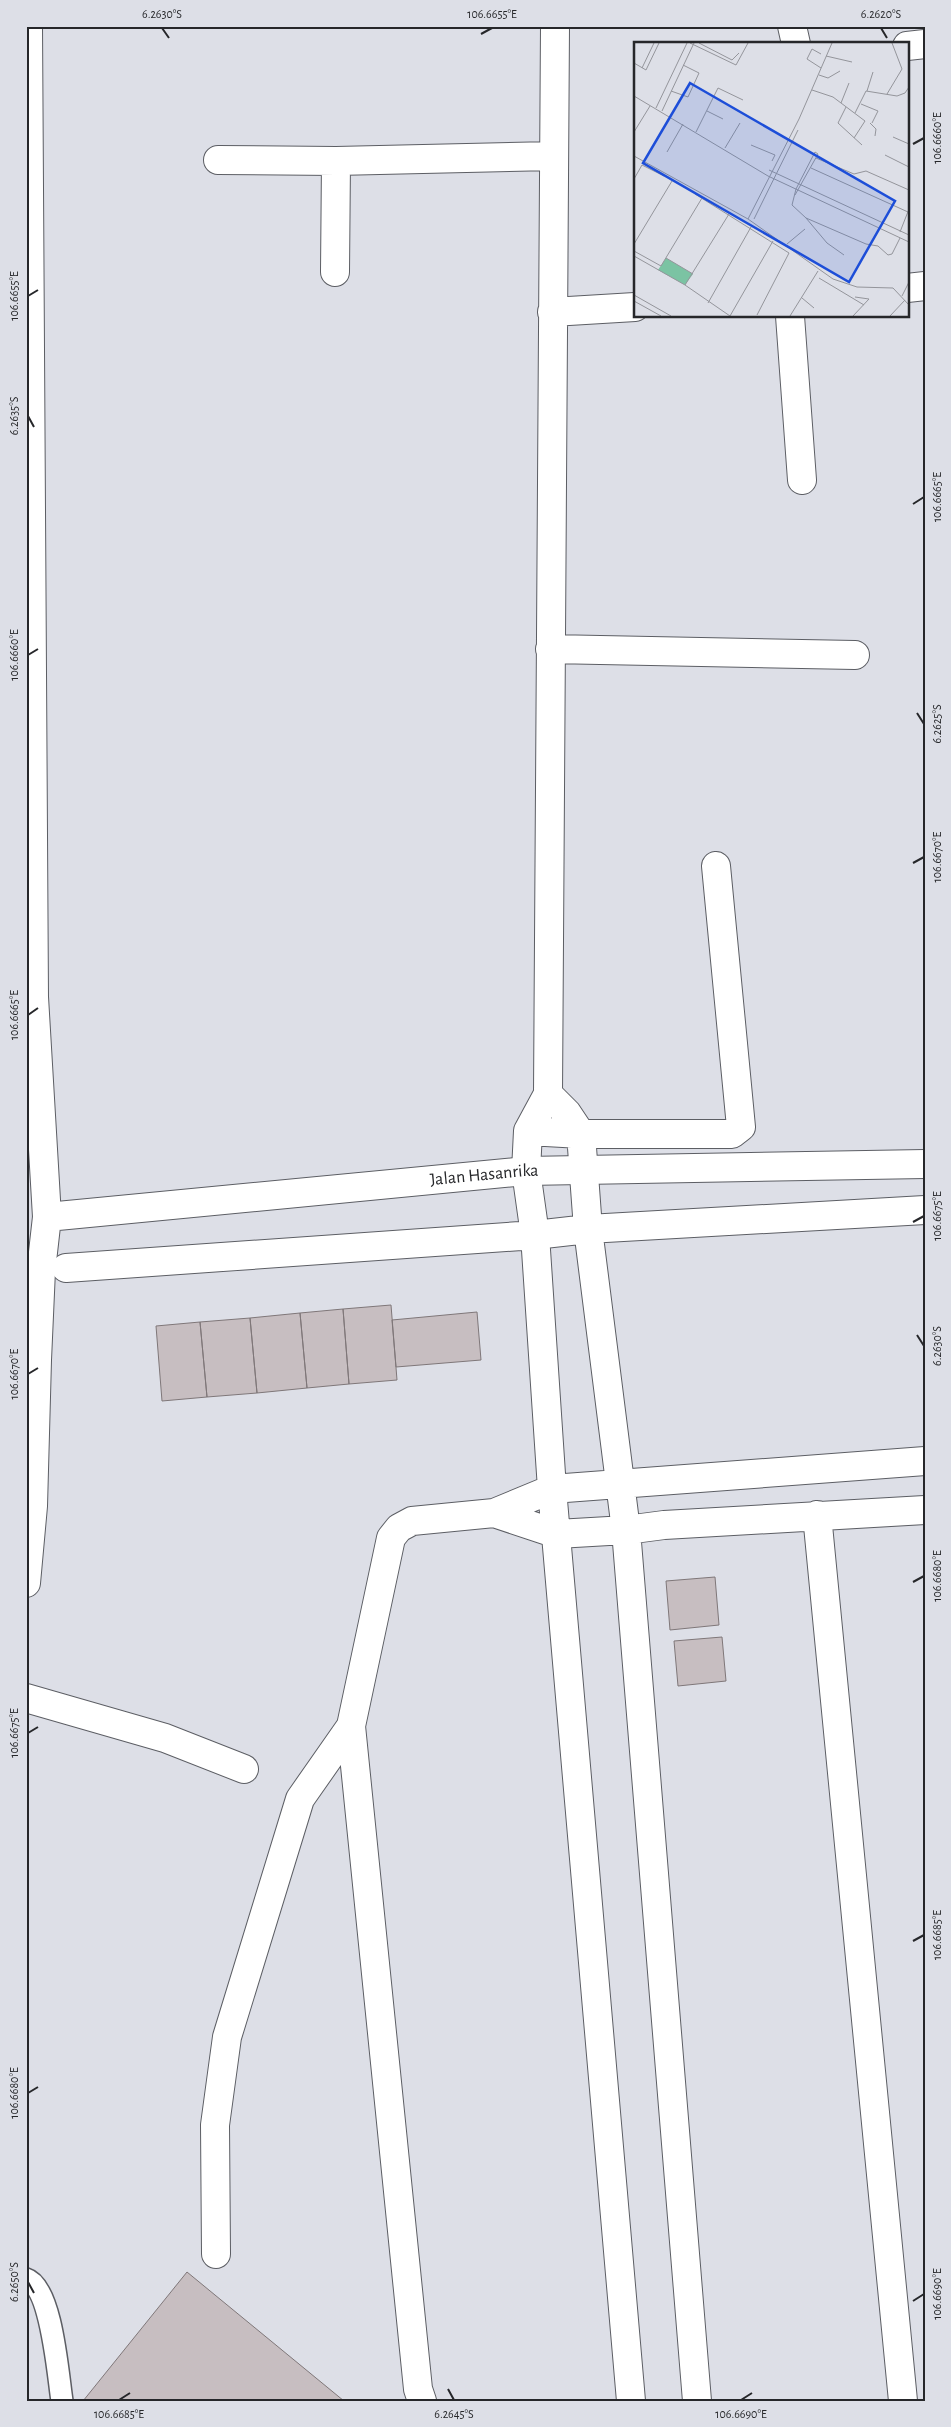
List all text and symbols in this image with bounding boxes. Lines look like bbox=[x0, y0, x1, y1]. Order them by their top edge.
text: 6.2630°S bbox=[142, 8, 182, 20]
text: 106.6655°E bbox=[467, 8, 517, 20]
text: 6.2620°S bbox=[861, 8, 902, 20]
inset map bbox=[634, 42, 908, 318]
text: 106.6660°E bbox=[931, 112, 943, 164]
text: 106.6655°E bbox=[8, 271, 20, 321]
text: 6.2635°S bbox=[8, 396, 20, 435]
text: 106.6665°E bbox=[931, 472, 943, 522]
text: 106.6660°E bbox=[8, 629, 20, 681]
text: 6.2625°S bbox=[931, 704, 943, 744]
text: 106.6670°E bbox=[931, 831, 943, 882]
text: 106.6665°E bbox=[8, 990, 20, 1040]
street label: Jalan Hasanrika bbox=[429, 1162, 539, 1189]
text: 106.6675°E bbox=[931, 1191, 943, 1241]
text: 6.2630°S bbox=[931, 1326, 943, 1366]
text: 106.6670°E bbox=[8, 1348, 20, 1399]
text: 106.6680°E bbox=[931, 1550, 943, 1602]
text: 106.6675°E bbox=[8, 1708, 20, 1758]
text: 106.6685°E bbox=[931, 1910, 943, 1960]
text: 106.6680°E bbox=[8, 2067, 20, 2119]
text: 6.2650°S bbox=[8, 2262, 20, 2302]
text: 106.6690°E bbox=[931, 2268, 943, 2320]
text: 106.6685°E bbox=[94, 2408, 144, 2420]
text: 6.2645°S bbox=[434, 2408, 474, 2420]
text: 106.6690°E bbox=[715, 2408, 767, 2420]

